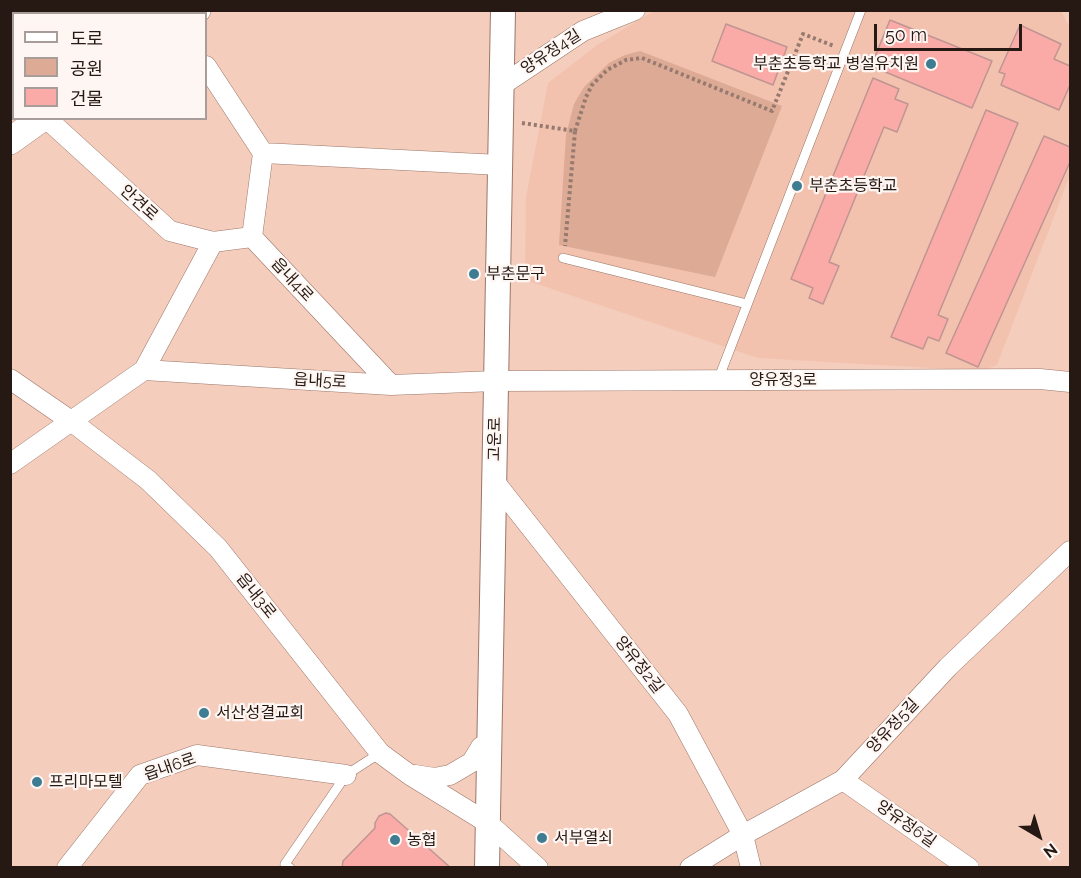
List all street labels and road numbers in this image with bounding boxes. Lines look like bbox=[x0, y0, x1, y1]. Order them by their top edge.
street label: 양유정4길 bbox=[517, 26, 585, 78]
street label: 안견로 bbox=[116, 181, 162, 225]
street label: 읍내4로 bbox=[267, 254, 317, 306]
street label: 읍내5로 bbox=[293, 370, 347, 392]
street label: 양유정3로 bbox=[749, 370, 817, 390]
street label: 고운로 bbox=[485, 417, 505, 461]
street label: 읍내3로 bbox=[232, 569, 280, 623]
street label: 양유정2길 bbox=[611, 633, 667, 697]
street label: 양유정5길 bbox=[863, 695, 923, 757]
street label: 읍내6로 bbox=[141, 749, 199, 785]
street label: 양유정6길 bbox=[872, 796, 940, 852]

